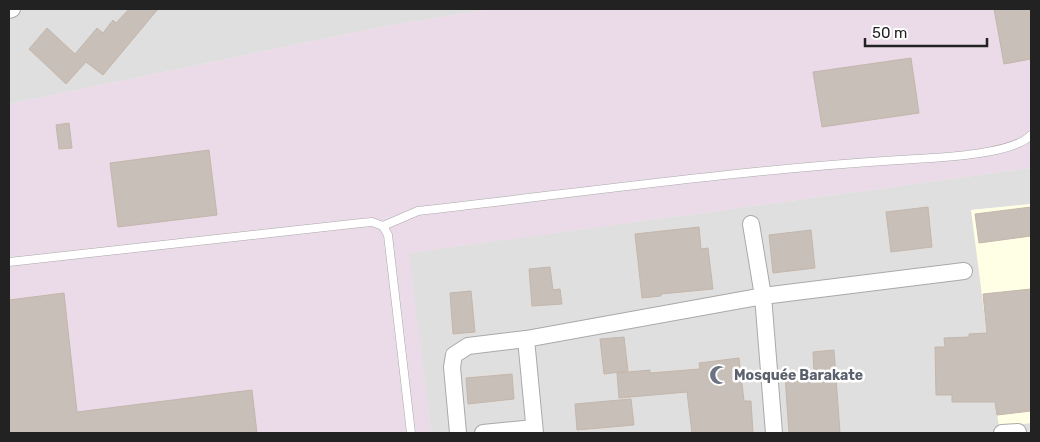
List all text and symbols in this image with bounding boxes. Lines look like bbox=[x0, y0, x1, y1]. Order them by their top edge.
scale bar bbox=[865, 15, 988, 47]
text: 50 m bbox=[872, 24, 907, 42]
mosque icon: Mosquée Barakate bbox=[708, 364, 730, 386]
place label: Mosquée Barakate bbox=[734, 367, 863, 384]

